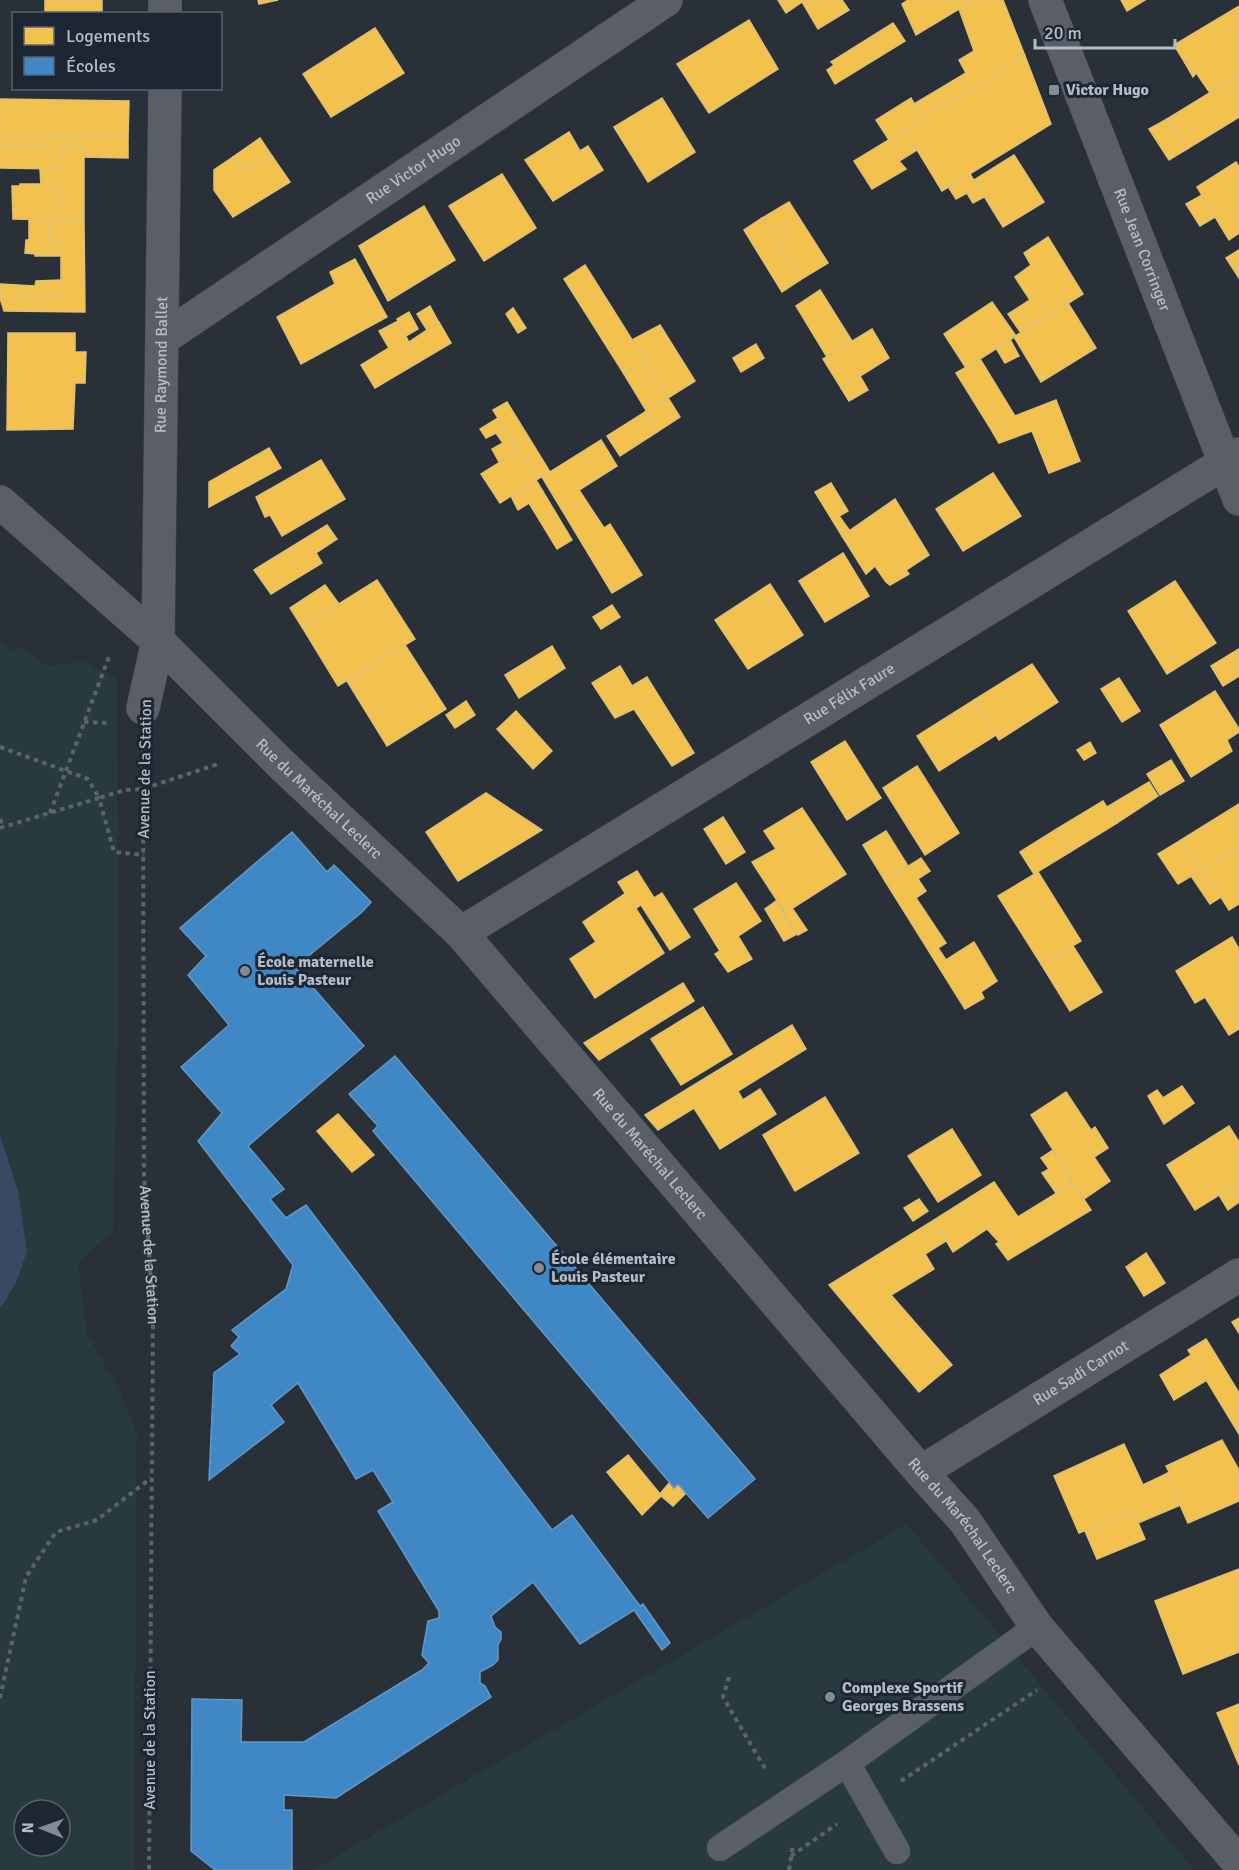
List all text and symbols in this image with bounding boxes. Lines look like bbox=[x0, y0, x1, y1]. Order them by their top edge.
legend bbox=[12, 12, 222, 90]
scale bar bbox=[1035, 12, 1174, 50]
text: 20 m bbox=[1044, 22, 1082, 44]
text: Logements bbox=[66, 25, 150, 47]
text: Écoles bbox=[66, 55, 116, 77]
place label: Victor Hugo bbox=[1066, 80, 1149, 100]
marker: Victor Hugo bbox=[1047, 83, 1061, 97]
street label: Rue Victor Hugo bbox=[362, 131, 465, 209]
street label: Rue Jean Corringer bbox=[1109, 185, 1175, 314]
street label: Rue Raymond Ballet bbox=[151, 296, 172, 433]
street label: Rue Félix Faure bbox=[800, 658, 899, 730]
street label: Avenue de la Station bbox=[134, 699, 156, 839]
street label: Rue du Maréchal Leclerc bbox=[251, 734, 386, 864]
place label: École maternelle Louis Pasteur bbox=[257, 952, 374, 990]
marker: École maternelle Louis Pasteur bbox=[238, 964, 252, 978]
street label: Rue du Maréchal Leclerc bbox=[588, 1084, 711, 1224]
street label: Avenue de la Station bbox=[135, 1185, 163, 1325]
place label: École élémentaire Louis Pasteur bbox=[551, 1249, 676, 1287]
marker: École élémentaire Louis Pasteur bbox=[532, 1261, 546, 1275]
street label: Rue Sadi Carnot bbox=[1029, 1336, 1133, 1410]
street label: Rue du Maréchal Leclerc bbox=[903, 1454, 1021, 1597]
street label: Avenue de la Station bbox=[140, 1670, 160, 1810]
place label: Complexe Sportif Georges Brassens bbox=[842, 1678, 964, 1716]
marker: Complexe Sportif Georges Brassens bbox=[823, 1690, 837, 1704]
north arrow bbox=[12, 1798, 72, 1858]
text: N bbox=[18, 1822, 38, 1833]

